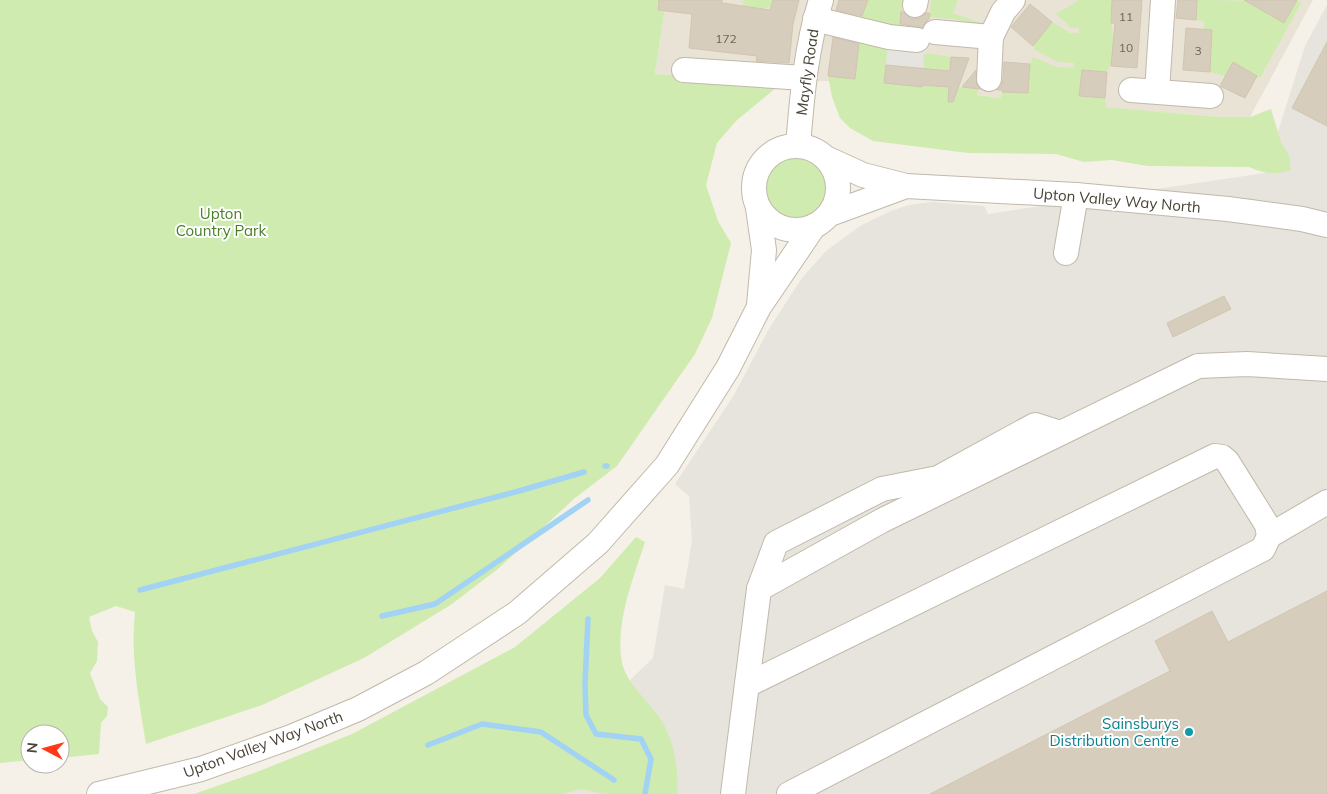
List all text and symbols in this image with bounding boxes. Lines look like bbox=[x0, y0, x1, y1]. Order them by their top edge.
house number: 11 bbox=[1119, 9, 1133, 24]
street label: Mayfly Road bbox=[792, 28, 822, 116]
house number: 172 bbox=[715, 31, 737, 46]
house number: 10 bbox=[1119, 40, 1133, 55]
house number: 3 bbox=[1194, 43, 1202, 58]
street label: Upton Valley Way North bbox=[1032, 183, 1202, 217]
park label: Upton Country Park bbox=[176, 204, 266, 240]
street label: Upton Valley Way North bbox=[181, 706, 345, 782]
place label: Sainsburys Distribution Centre bbox=[1049, 714, 1179, 750]
north arrow bbox=[20, 724, 70, 774]
marker: Sainsburys Distribution Centre bbox=[1183, 726, 1195, 738]
text: N bbox=[23, 741, 42, 754]

